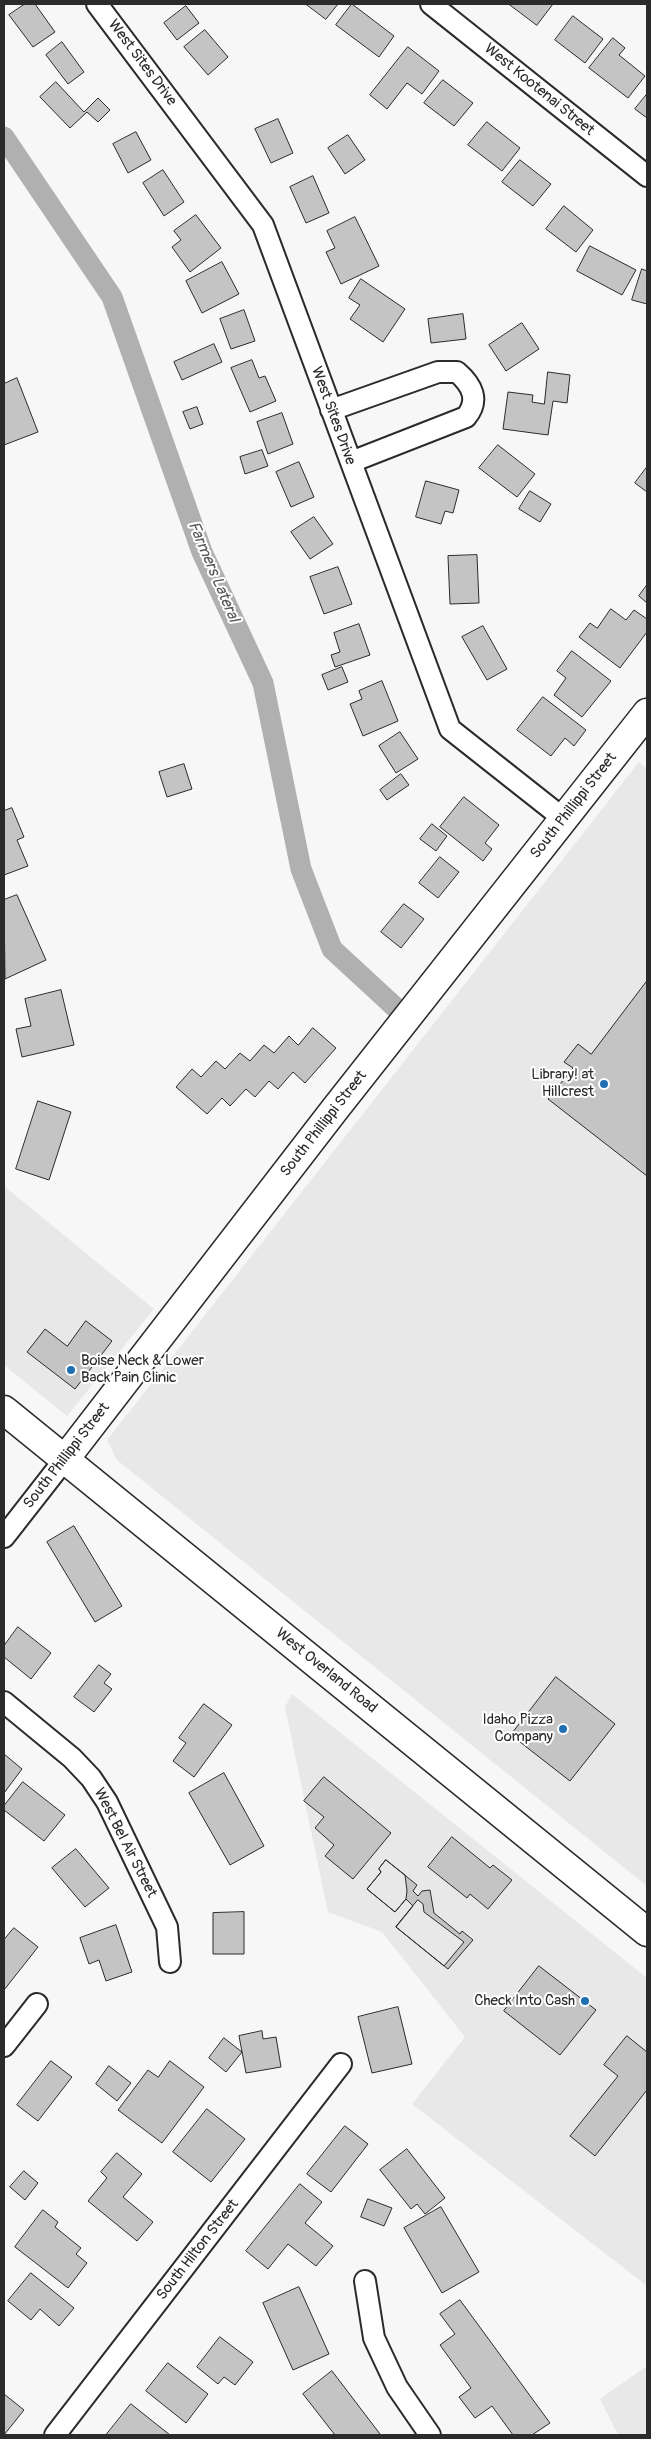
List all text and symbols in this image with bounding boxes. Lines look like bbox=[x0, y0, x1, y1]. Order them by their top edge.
street label: West Sites Drive bbox=[104, 16, 180, 110]
street label: West Kootenai Street bbox=[480, 40, 598, 140]
street label: West Sites Drive bbox=[307, 365, 359, 467]
water label: Farmers Lateral bbox=[183, 519, 243, 625]
street label: South Phillippi Street bbox=[527, 749, 621, 863]
place label: Library! at Hillcrest bbox=[531, 1066, 594, 1101]
street label: South Phillippi Street bbox=[277, 1067, 371, 1181]
marker: Library! at Hillcrest bbox=[598, 1078, 610, 1090]
place label: Boise Neck & Lower Back Pain Clinic bbox=[81, 1352, 204, 1387]
marker: Boise Neck & Lower Back Pain Clinic bbox=[65, 1364, 77, 1376]
street label: South Phillippi Street bbox=[20, 1399, 114, 1513]
street label: West Overland Road bbox=[272, 1625, 380, 1717]
place label: Idaho Pizza Company bbox=[483, 1711, 553, 1746]
marker: Idaho Pizza Company bbox=[557, 1723, 569, 1735]
street label: West Bel Air Street bbox=[90, 1785, 160, 1901]
place label: Check Into Cash bbox=[474, 1992, 575, 2010]
marker: Check Into Cash bbox=[579, 1995, 591, 2007]
street label: South Hilton Street bbox=[153, 2196, 243, 2304]

